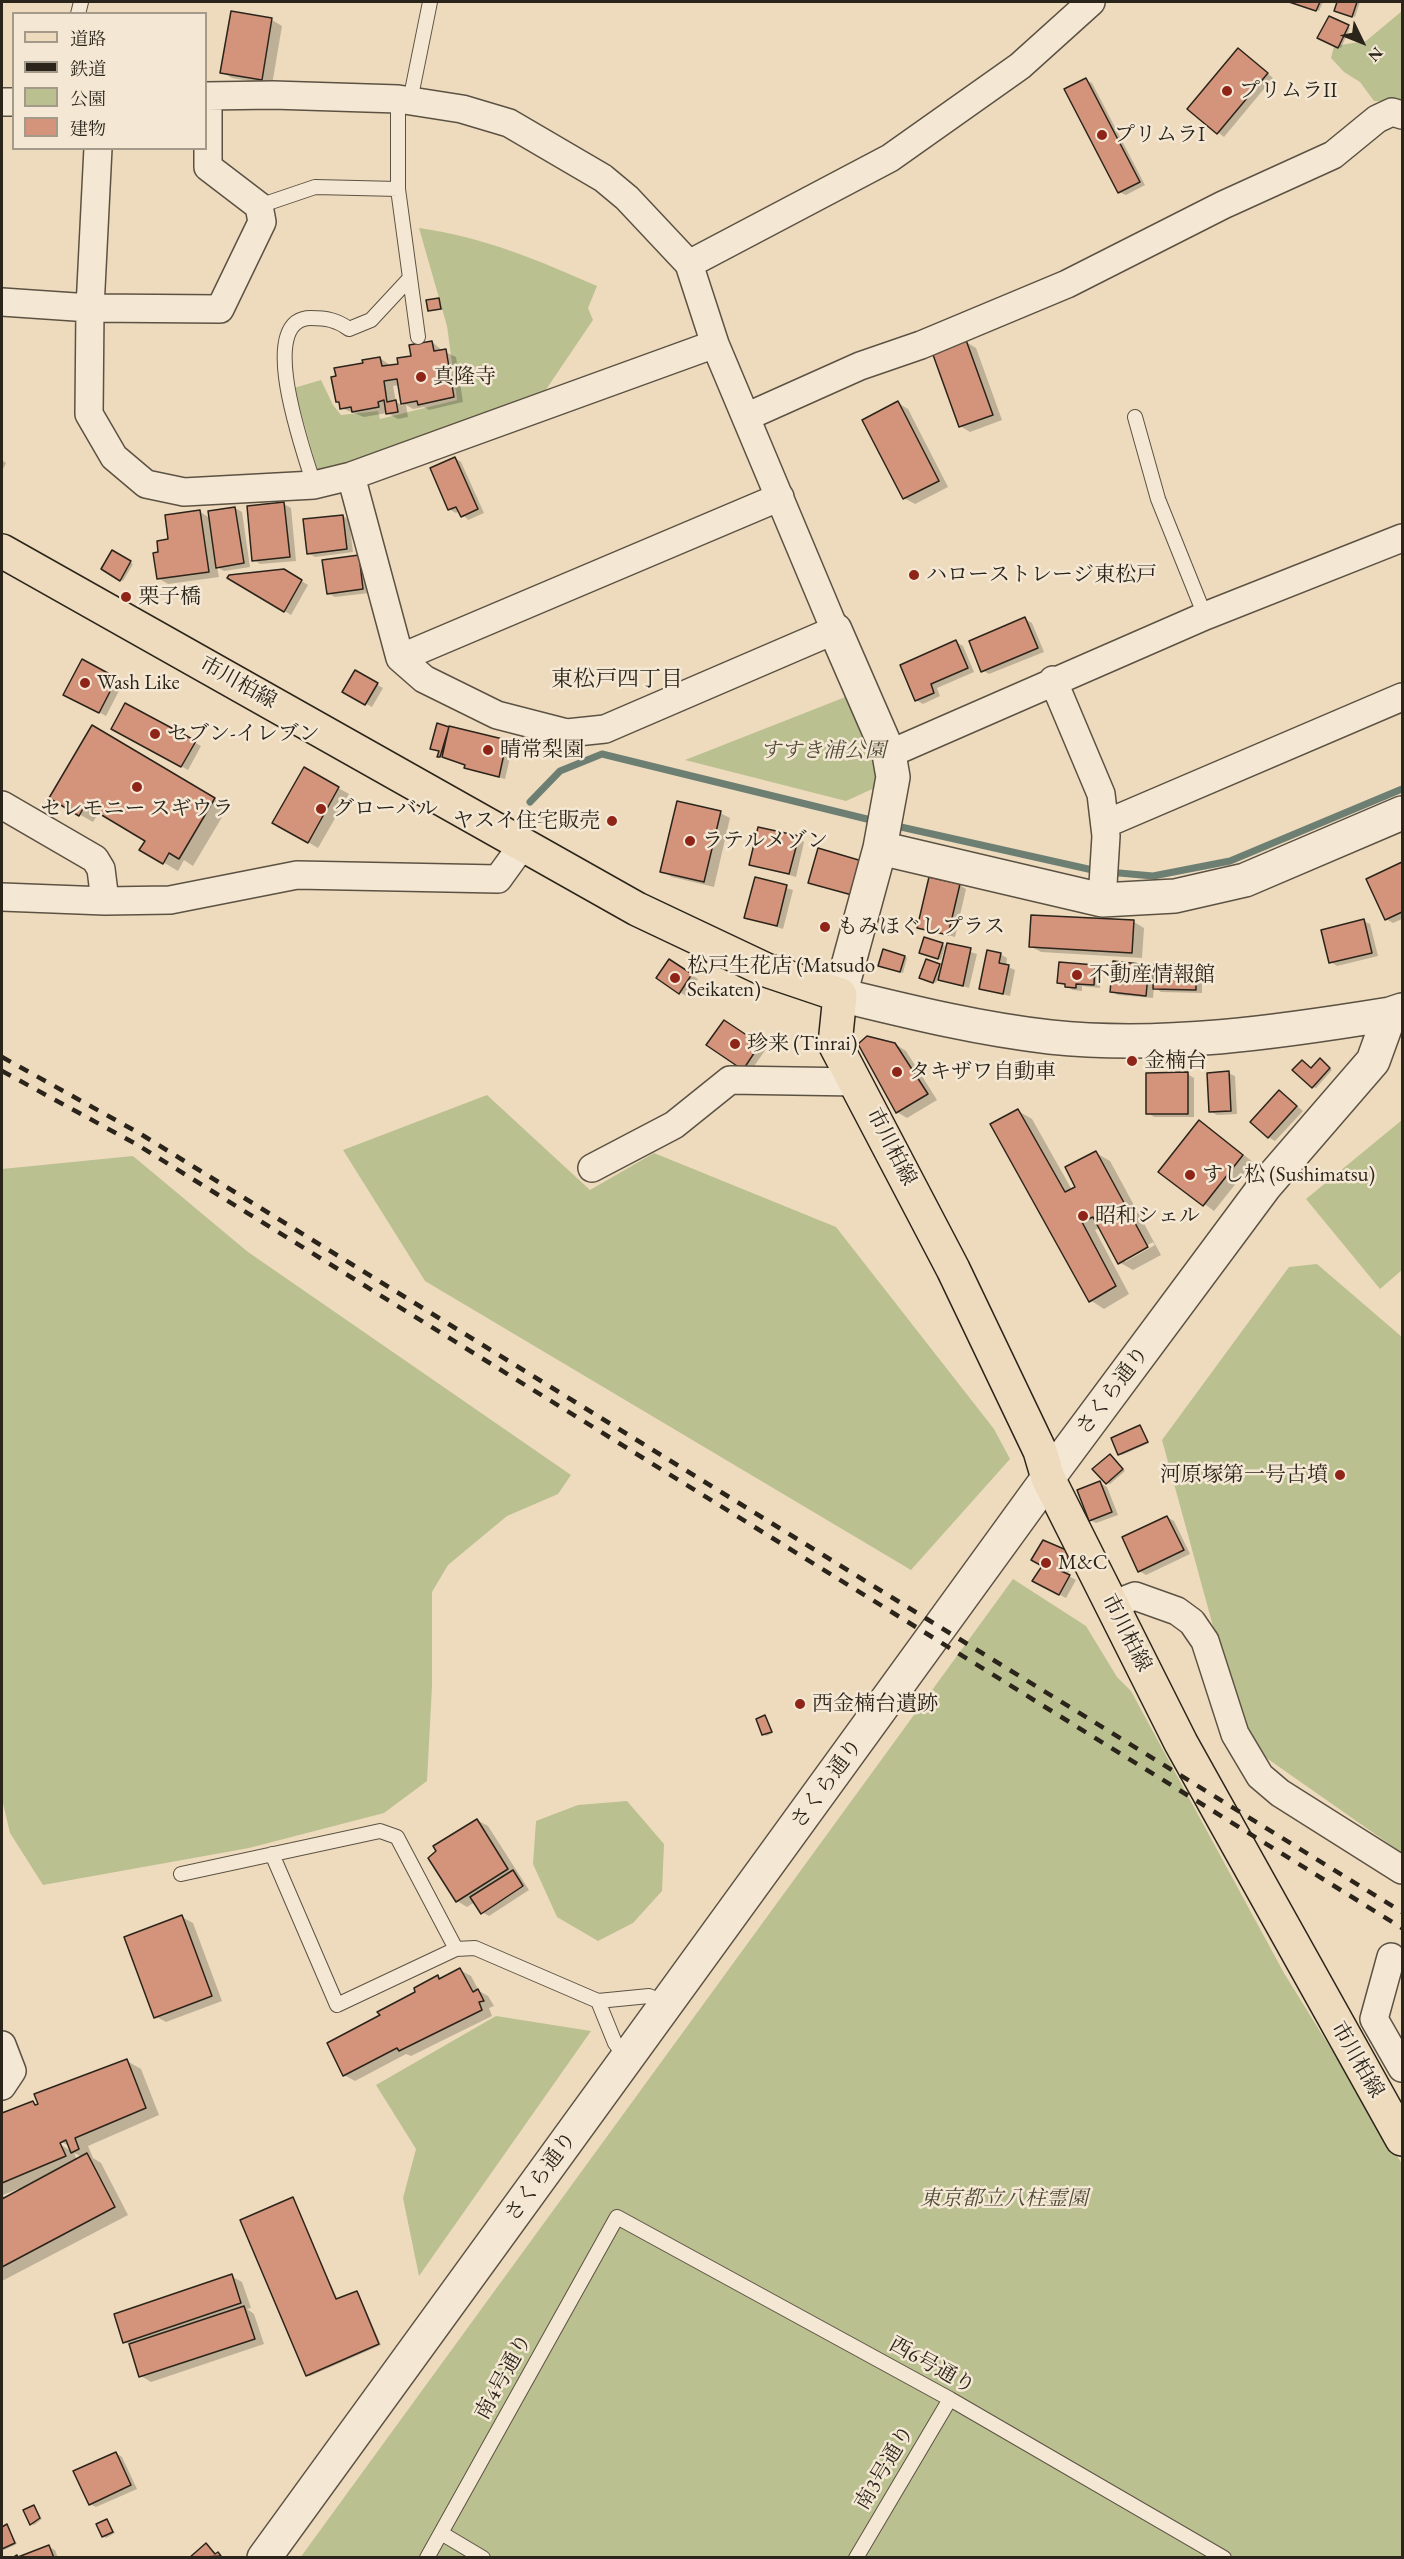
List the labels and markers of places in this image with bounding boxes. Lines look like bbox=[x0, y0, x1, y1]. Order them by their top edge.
place label: プリムラII bbox=[1239, 78, 1337, 104]
marker: プリムラII bbox=[1220, 84, 1234, 98]
place label: プリムラI bbox=[1114, 122, 1205, 148]
marker: プリムラI bbox=[1095, 128, 1109, 142]
place label: 真隆寺 bbox=[433, 364, 496, 390]
marker: 真隆寺 bbox=[414, 370, 428, 384]
place label: ハローストレージ東松戸 bbox=[926, 562, 1157, 588]
marker: ハローストレージ東松戸 bbox=[907, 568, 921, 582]
place label: 栗子橋 bbox=[138, 584, 201, 610]
marker: 栗子橋 bbox=[119, 590, 133, 604]
place label: Wash Like bbox=[97, 670, 180, 696]
marker: Wash Like bbox=[78, 676, 92, 690]
place label: セブン-イレブン bbox=[167, 721, 320, 747]
marker: セブン-イレブン bbox=[148, 727, 162, 741]
place label: 晴常梨園 bbox=[500, 737, 584, 763]
marker: 晴常梨園 bbox=[481, 743, 495, 757]
marker: セレモニー スギウラ bbox=[130, 780, 144, 794]
place label: セレモニー スギウラ bbox=[40, 796, 234, 822]
place label: グローバル bbox=[333, 796, 438, 822]
marker: グローバル bbox=[314, 802, 328, 816]
place label: ヤスイ住宅販売 bbox=[453, 808, 600, 834]
marker: ヤスイ住宅販売 bbox=[605, 814, 619, 828]
place label: ラテルメゾン bbox=[702, 828, 828, 854]
marker: ラテルメゾン bbox=[683, 834, 697, 848]
place label: もみほぐしプラス bbox=[837, 914, 1005, 940]
marker: もみほぐしプラス bbox=[818, 920, 832, 934]
place label: 松戸生花店 (Matsudo Seikaten) bbox=[687, 953, 875, 1003]
place label: 不動産情報館 bbox=[1089, 962, 1215, 988]
marker: 不動産情報館 bbox=[1070, 968, 1084, 982]
marker: 松戸生花店 (Matsudo Seikaten) bbox=[668, 971, 682, 985]
place label: 珍来 (Tinrai) bbox=[747, 1031, 857, 1057]
marker: 珍来 (Tinrai) bbox=[728, 1037, 742, 1051]
place label: 金楠台 bbox=[1144, 1048, 1207, 1074]
marker: 金楠台 bbox=[1125, 1054, 1139, 1068]
place label: タキザワ自動車 bbox=[909, 1059, 1056, 1085]
marker: タキザワ自動車 bbox=[890, 1065, 904, 1079]
place label: すし松 (Sushimatsu) bbox=[1202, 1162, 1375, 1188]
marker: すし松 (Sushimatsu) bbox=[1183, 1168, 1197, 1182]
place label: 昭和シェル bbox=[1095, 1203, 1200, 1229]
marker: 昭和シェル bbox=[1076, 1209, 1090, 1223]
place label: 河原塚第一号古墳 bbox=[1160, 1462, 1328, 1488]
marker: 河原塚第一号古墳 bbox=[1333, 1468, 1347, 1482]
place label: M&C bbox=[1058, 1550, 1108, 1576]
marker: M&C bbox=[1039, 1556, 1053, 1570]
place label: 西金楠台遺跡 bbox=[812, 1691, 938, 1717]
marker: 西金楠台遺跡 bbox=[793, 1697, 807, 1711]

